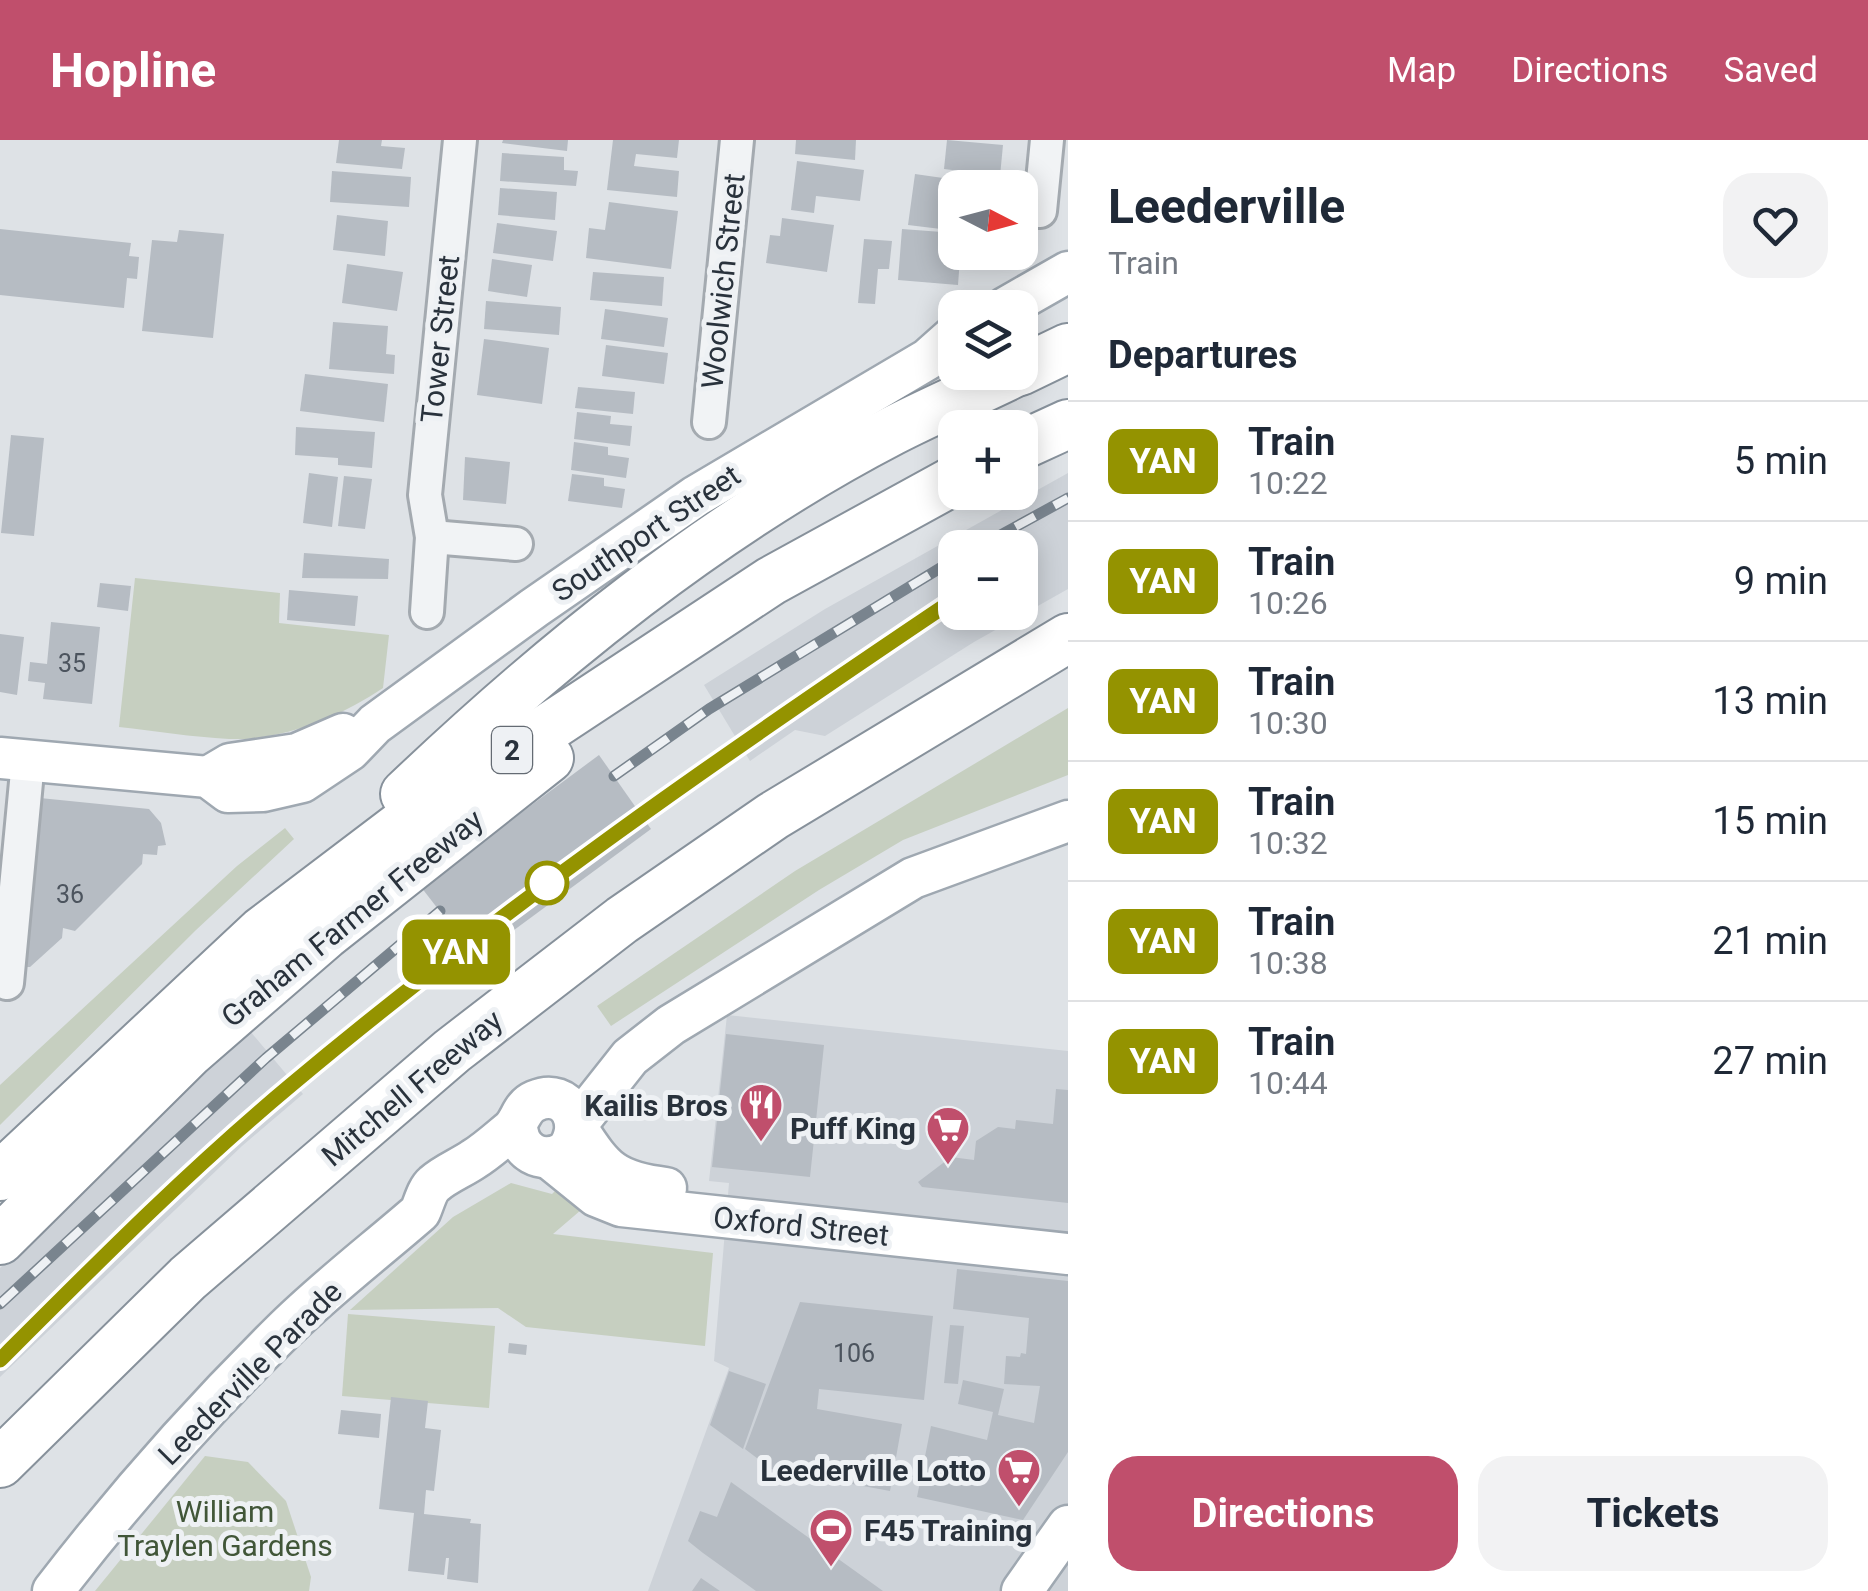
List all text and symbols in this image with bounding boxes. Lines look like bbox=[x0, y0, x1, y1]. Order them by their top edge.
text: Hopline bbox=[50, 42, 216, 99]
text: Map bbox=[1387, 50, 1456, 91]
text: Directions bbox=[1511, 50, 1668, 91]
text: Saved bbox=[1723, 50, 1818, 91]
north arrow bbox=[938, 170, 1038, 270]
map controls bbox=[938, 170, 1038, 630]
street label: Woolwich Street bbox=[694, 172, 752, 390]
button: heart bbox=[1723, 173, 1828, 278]
text: Leederville bbox=[1108, 178, 1345, 235]
text: Train bbox=[1108, 244, 1179, 282]
street label: Tower Street bbox=[414, 253, 466, 425]
button: layers bbox=[938, 290, 1038, 390]
text: Departures bbox=[1108, 333, 1298, 377]
button: + bbox=[938, 410, 1038, 510]
text: Train bbox=[1248, 420, 1335, 464]
text: 5 min bbox=[1734, 439, 1828, 483]
text: YAN bbox=[1129, 441, 1197, 482]
street label: Southport Street bbox=[545, 457, 747, 609]
text: 10:22 bbox=[1248, 464, 1328, 502]
button: − bbox=[938, 530, 1038, 630]
text: Train bbox=[1248, 540, 1335, 584]
text: 9 min bbox=[1734, 559, 1828, 603]
text: YAN bbox=[1129, 561, 1197, 602]
text: 10:26 bbox=[1248, 584, 1328, 622]
house number: 35 bbox=[58, 649, 86, 678]
text: Train bbox=[1248, 660, 1335, 704]
text: 13 min bbox=[1712, 679, 1828, 723]
text: YAN bbox=[1129, 681, 1197, 722]
text: 10:30 bbox=[1248, 704, 1328, 742]
road number: 2 bbox=[492, 727, 532, 773]
text: Train bbox=[1248, 780, 1335, 824]
text: 15 min bbox=[1712, 799, 1828, 843]
text: YAN bbox=[1129, 801, 1197, 842]
street label: Graham Farmer Freeway bbox=[214, 802, 490, 1034]
text: 10:32 bbox=[1248, 824, 1328, 862]
unlabelled marker bbox=[526, 862, 568, 904]
house number: 36 bbox=[56, 880, 84, 909]
text: Train bbox=[1248, 900, 1335, 944]
text: 21 min bbox=[1712, 919, 1828, 963]
line badge: YAN bbox=[398, 920, 514, 984]
text: YAN bbox=[1129, 921, 1197, 962]
text: YAN bbox=[422, 932, 490, 973]
text: 10:38 bbox=[1248, 944, 1328, 982]
street label: Mitchell Freeway bbox=[315, 1003, 509, 1173]
text: Train bbox=[1248, 1020, 1335, 1064]
text: 27 min bbox=[1712, 1039, 1828, 1083]
text: YAN bbox=[1129, 1041, 1197, 1082]
text: 10:44 bbox=[1248, 1064, 1328, 1102]
restaurant icon: Kailis Bros bbox=[738, 1082, 784, 1143]
place label: Kailis Bros bbox=[584, 1088, 728, 1123]
supermarket icon: Puff King bbox=[925, 1105, 971, 1166]
place label: Puff King bbox=[790, 1111, 916, 1146]
street label: Oxford Street bbox=[711, 1199, 891, 1253]
street label: Leederville Parade bbox=[151, 1274, 349, 1472]
house number: 106 bbox=[833, 1339, 875, 1368]
supermarket icon: Leederville Lotto bbox=[996, 1447, 1042, 1508]
place label: Leederville Lotto bbox=[760, 1453, 986, 1488]
button: Directions bbox=[1108, 1456, 1458, 1571]
button: Tickets bbox=[1478, 1456, 1828, 1571]
park label: William Traylen Gardens bbox=[117, 1494, 333, 1563]
sports icon: F45 Training bbox=[808, 1507, 854, 1568]
place label: F45 Training bbox=[864, 1513, 1032, 1548]

